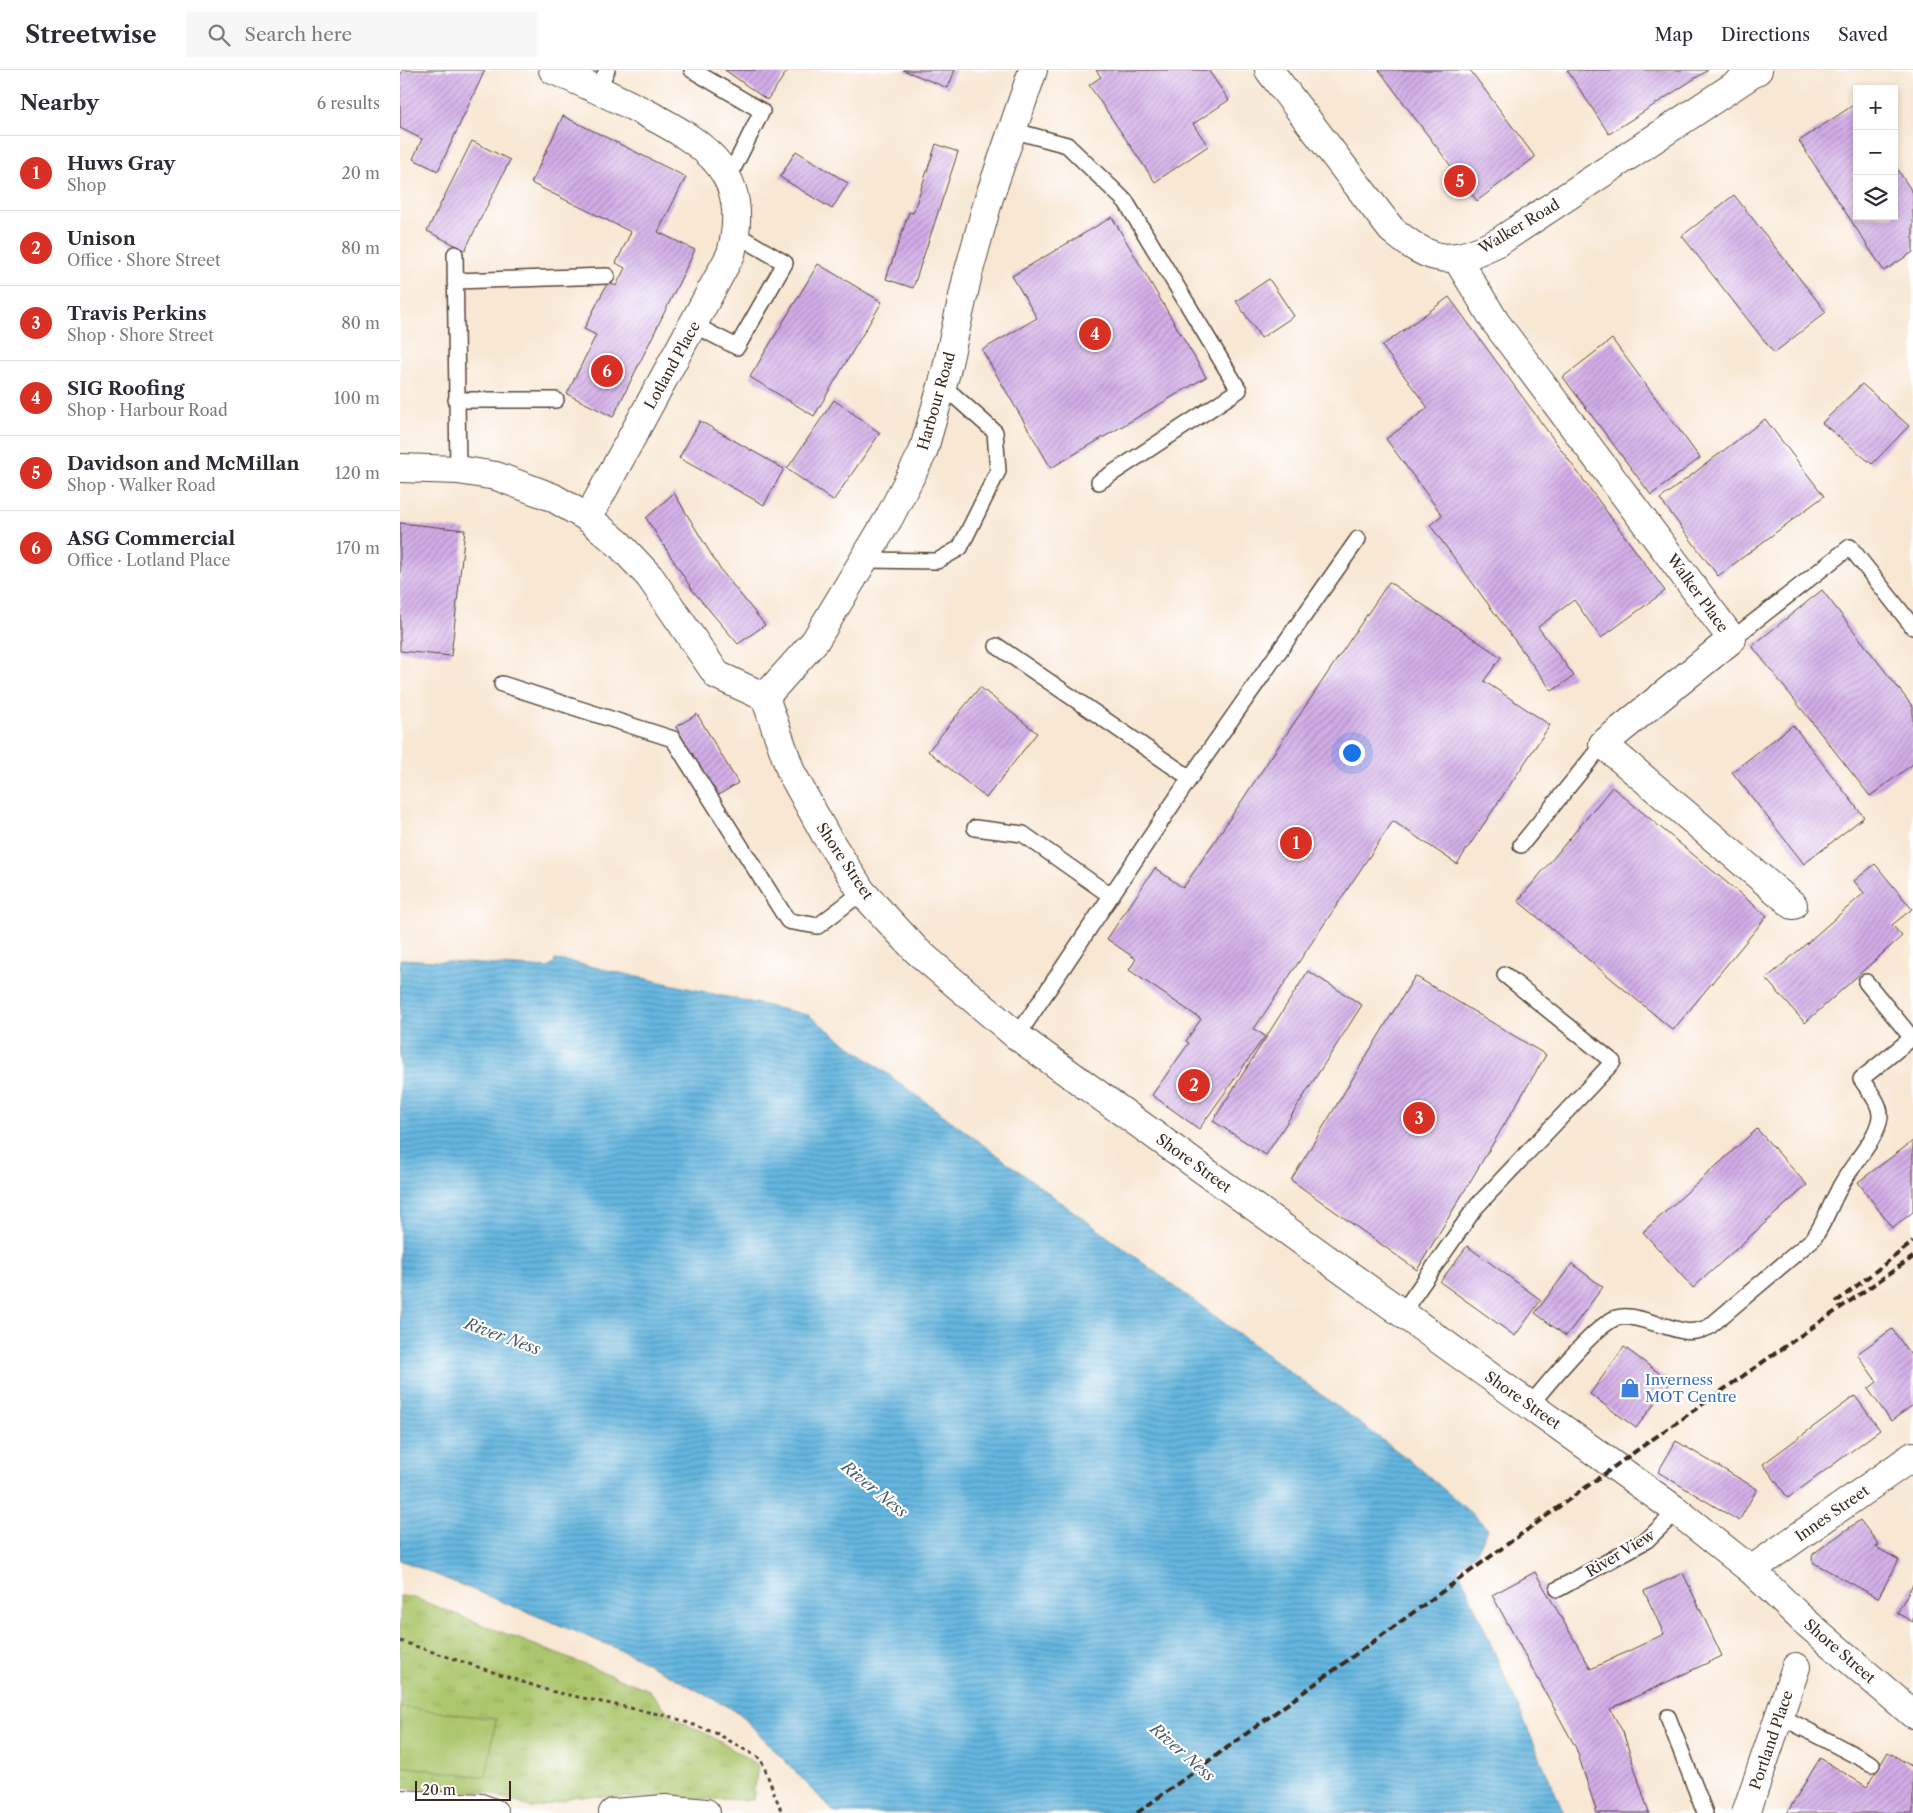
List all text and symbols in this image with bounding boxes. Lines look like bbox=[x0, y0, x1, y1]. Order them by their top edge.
search box bbox=[187, 12, 537, 57]
text: Streetwise bbox=[25, 20, 157, 49]
icon: search bbox=[205, 21, 233, 49]
text: Search here bbox=[245, 23, 352, 46]
text: Map bbox=[1654, 24, 1693, 46]
text: Directions bbox=[1721, 24, 1810, 46]
text: Saved bbox=[1838, 24, 1888, 46]
map controls bbox=[1853, 85, 1898, 220]
button: + bbox=[1853, 85, 1898, 130]
text: Nearby bbox=[20, 90, 99, 115]
text: 6 results bbox=[317, 93, 380, 113]
button: − bbox=[1853, 130, 1898, 175]
text: Huws Gray bbox=[67, 152, 175, 175]
pin: 5 bbox=[1444, 162, 1476, 200]
text: 1 bbox=[32, 163, 40, 183]
text: 20 m bbox=[341, 163, 380, 183]
text: Shop bbox=[67, 175, 106, 195]
button: layers bbox=[1853, 175, 1898, 220]
street label: Walker Road bbox=[1474, 194, 1563, 258]
text: Unison bbox=[67, 227, 136, 250]
text: 2 bbox=[31, 238, 41, 258]
text: 80 m bbox=[341, 238, 380, 258]
text: Office · Shore Street bbox=[67, 250, 221, 270]
text: Travis Perkins bbox=[67, 302, 207, 325]
text: 3 bbox=[31, 313, 41, 333]
text: 80 m bbox=[341, 313, 380, 333]
pin: 4 bbox=[1079, 315, 1111, 353]
street label: Lotland Place bbox=[640, 318, 704, 412]
text: Shop · Shore Street bbox=[67, 325, 214, 345]
street label: Harbour Road bbox=[913, 350, 959, 452]
pin: 6 bbox=[591, 352, 623, 390]
text: SIG Roofing bbox=[67, 377, 184, 400]
text: 4 bbox=[31, 388, 41, 408]
text: 100 m bbox=[334, 388, 380, 408]
text: Shop · Harbour Road bbox=[67, 400, 228, 420]
text: Davidson and McMillan bbox=[67, 452, 300, 475]
text: 5 bbox=[32, 463, 40, 483]
text: 120 m bbox=[335, 463, 380, 483]
text: Shop · Walker Road bbox=[67, 475, 216, 495]
text: ASG Commercial bbox=[67, 527, 235, 550]
text: 6 bbox=[31, 538, 41, 558]
text: 170 m bbox=[336, 538, 380, 558]
street label: Walker Place bbox=[1663, 549, 1733, 636]
text: Office · Lotland Place bbox=[67, 550, 230, 570]
your location bbox=[1339, 740, 1365, 766]
street label: Shore Street bbox=[812, 819, 878, 904]
pin: 1 bbox=[1280, 824, 1312, 862]
pin: 2 bbox=[1178, 1066, 1210, 1104]
pin: 3 bbox=[1403, 1099, 1435, 1137]
street label: Shore Street bbox=[1153, 1129, 1236, 1197]
water label: River Ness bbox=[461, 1312, 544, 1359]
street label: Shore Street bbox=[1481, 1367, 1565, 1434]
place label: Inverness MOT Centre bbox=[1645, 1370, 1736, 1406]
shop icon: Inverness MOT Centre bbox=[1619, 1377, 1641, 1399]
water label: River Ness bbox=[836, 1455, 912, 1522]
street label: Innes Street bbox=[1791, 1480, 1873, 1545]
street label: River View bbox=[1582, 1525, 1658, 1581]
street label: Shore Street bbox=[1800, 1615, 1880, 1688]
street label: Portland Place bbox=[1745, 1688, 1797, 1792]
water label: River Ness bbox=[1145, 1717, 1219, 1785]
scale bar bbox=[415, 1778, 511, 1801]
text: 20 m bbox=[422, 1781, 456, 1799]

